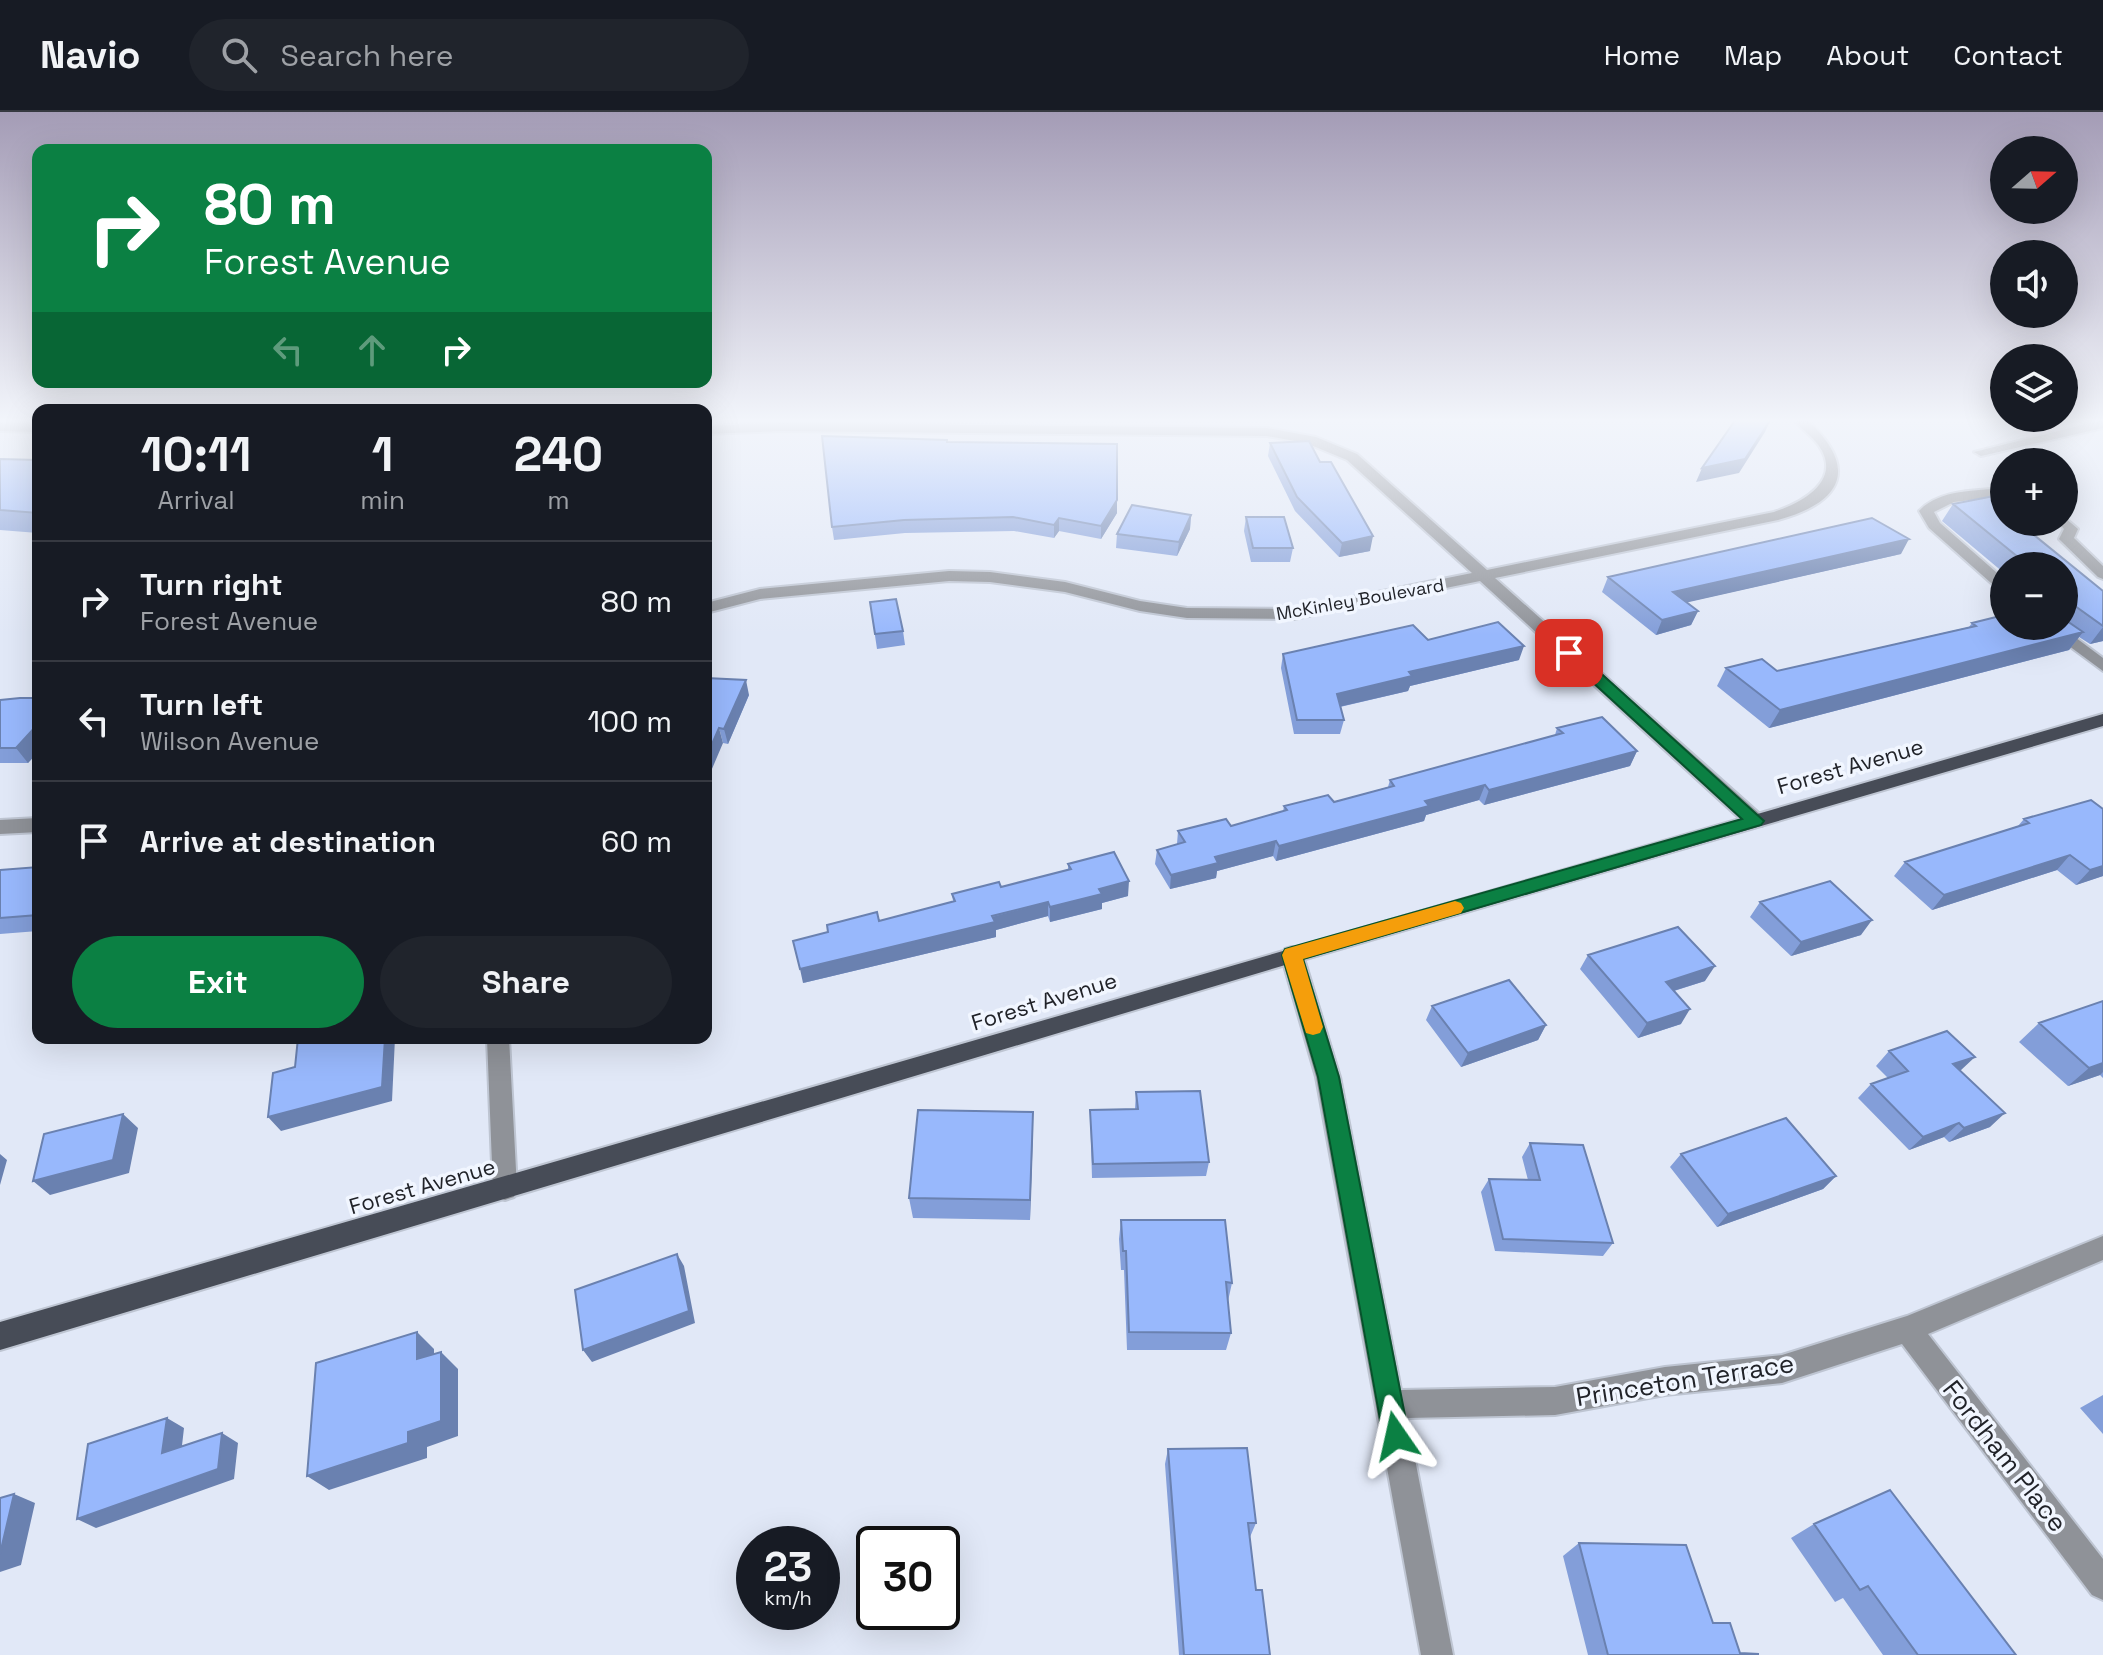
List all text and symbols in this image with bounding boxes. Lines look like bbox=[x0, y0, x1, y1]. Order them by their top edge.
search box bbox=[189, 19, 749, 91]
text: Navio bbox=[40, 31, 141, 79]
icon: search bbox=[217, 33, 261, 77]
text: Search here bbox=[281, 36, 453, 75]
text: Home bbox=[1604, 37, 1680, 73]
text: Map bbox=[1724, 37, 1782, 73]
text: About bbox=[1826, 37, 1909, 73]
text: Contact bbox=[1953, 37, 2063, 73]
north arrow bbox=[1990, 136, 2078, 224]
map controls bbox=[1990, 136, 2078, 640]
text: 80 m bbox=[204, 169, 336, 240]
icon: right bbox=[72, 176, 176, 280]
text: Forest Avenue bbox=[204, 239, 451, 285]
button: sound bbox=[1990, 240, 2078, 328]
icon: left bbox=[266, 328, 310, 372]
icon: ahead bbox=[350, 328, 394, 372]
icon: right bbox=[434, 328, 478, 372]
button: layers bbox=[1990, 344, 2078, 432]
text: 10:11 bbox=[141, 424, 251, 485]
text: 1 bbox=[372, 424, 393, 485]
text: 240 bbox=[514, 424, 603, 485]
button: + bbox=[1990, 448, 2078, 536]
text: Arrival bbox=[157, 483, 235, 517]
text: min bbox=[360, 483, 405, 517]
text: m bbox=[547, 483, 570, 517]
button: − bbox=[1990, 552, 2078, 640]
text: Turn right bbox=[140, 565, 283, 604]
street label: McKinley Boulevard bbox=[1274, 573, 1446, 625]
icon: right bbox=[72, 579, 116, 623]
text: 80 m bbox=[601, 582, 672, 621]
text: Forest Avenue bbox=[140, 604, 318, 638]
pin bbox=[1535, 619, 1603, 687]
icon: arrive bbox=[1547, 631, 1591, 675]
text: Turn left bbox=[140, 685, 263, 724]
icon: left bbox=[72, 699, 116, 743]
text: 100 m bbox=[587, 702, 672, 741]
text: Wilson Avenue bbox=[140, 724, 319, 758]
street label: Forest Avenue bbox=[1774, 732, 1926, 800]
icon: arrive bbox=[72, 819, 116, 863]
text: Arrive at destination bbox=[140, 822, 436, 861]
text: 60 m bbox=[601, 822, 672, 861]
button: Exit bbox=[72, 936, 364, 1028]
button: Share bbox=[380, 936, 672, 1028]
street label: Forest Avenue bbox=[968, 966, 1120, 1036]
street label: Forest Avenue bbox=[346, 1152, 498, 1220]
street label: Princeton Terrace bbox=[1573, 1346, 1797, 1414]
street label: Fordham Place bbox=[1935, 1373, 2075, 1539]
position arrow bbox=[1354, 1394, 1438, 1478]
speed limit sign: 30 bbox=[856, 1526, 960, 1630]
text: 23 bbox=[764, 1542, 812, 1593]
text: km/h bbox=[764, 1585, 812, 1611]

